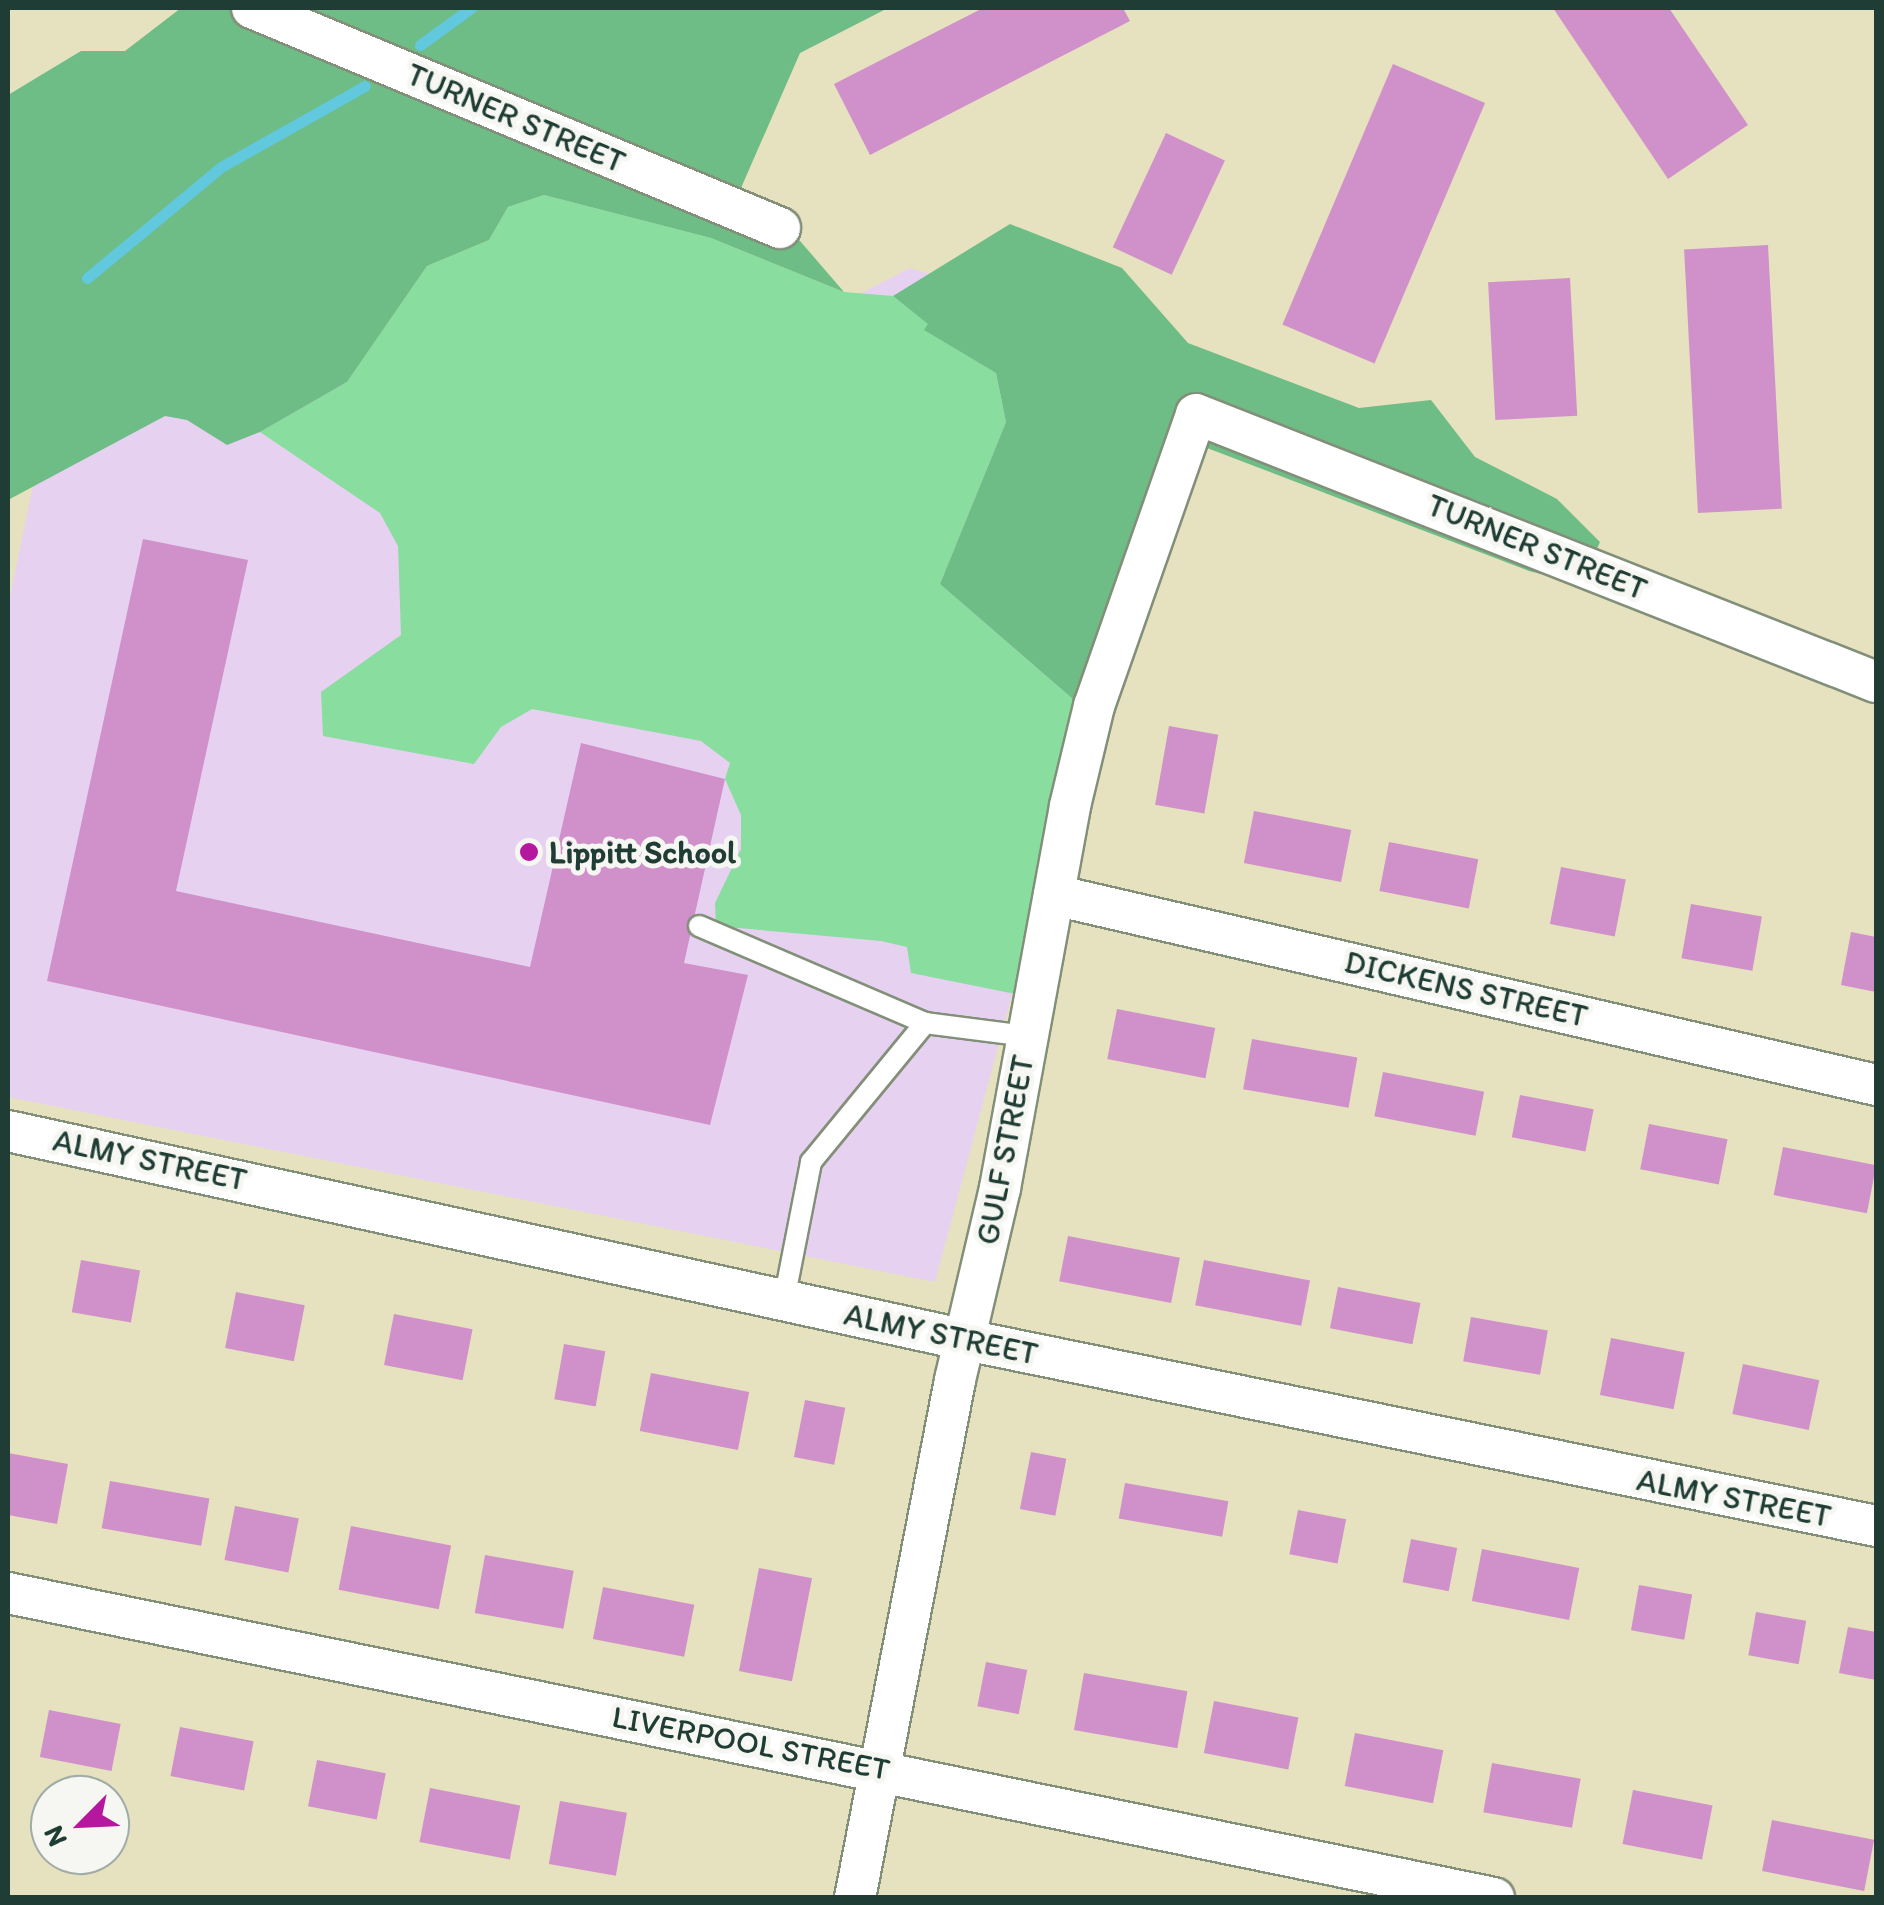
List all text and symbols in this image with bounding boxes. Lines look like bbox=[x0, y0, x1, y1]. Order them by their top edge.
street label: TURNER STREET bbox=[401, 55, 631, 181]
street label: TURNER STREET bbox=[1421, 485, 1653, 609]
place label: Lippitt School bbox=[549, 833, 735, 871]
marker: Lippitt School bbox=[518, 841, 540, 863]
street label: DICKENS STREET bbox=[1341, 942, 1591, 1036]
street label: GULF STREET bbox=[968, 1052, 1042, 1248]
street label: ALMY STREET bbox=[50, 1121, 250, 1199]
street label: ALMY STREET bbox=[841, 1295, 1041, 1373]
street label: ALMY STREET bbox=[1634, 1460, 1834, 1536]
street label: LIVERPOOL STREET bbox=[609, 1697, 893, 1789]
north arrow bbox=[30, 1775, 130, 1875]
text: N bbox=[35, 1821, 74, 1852]

